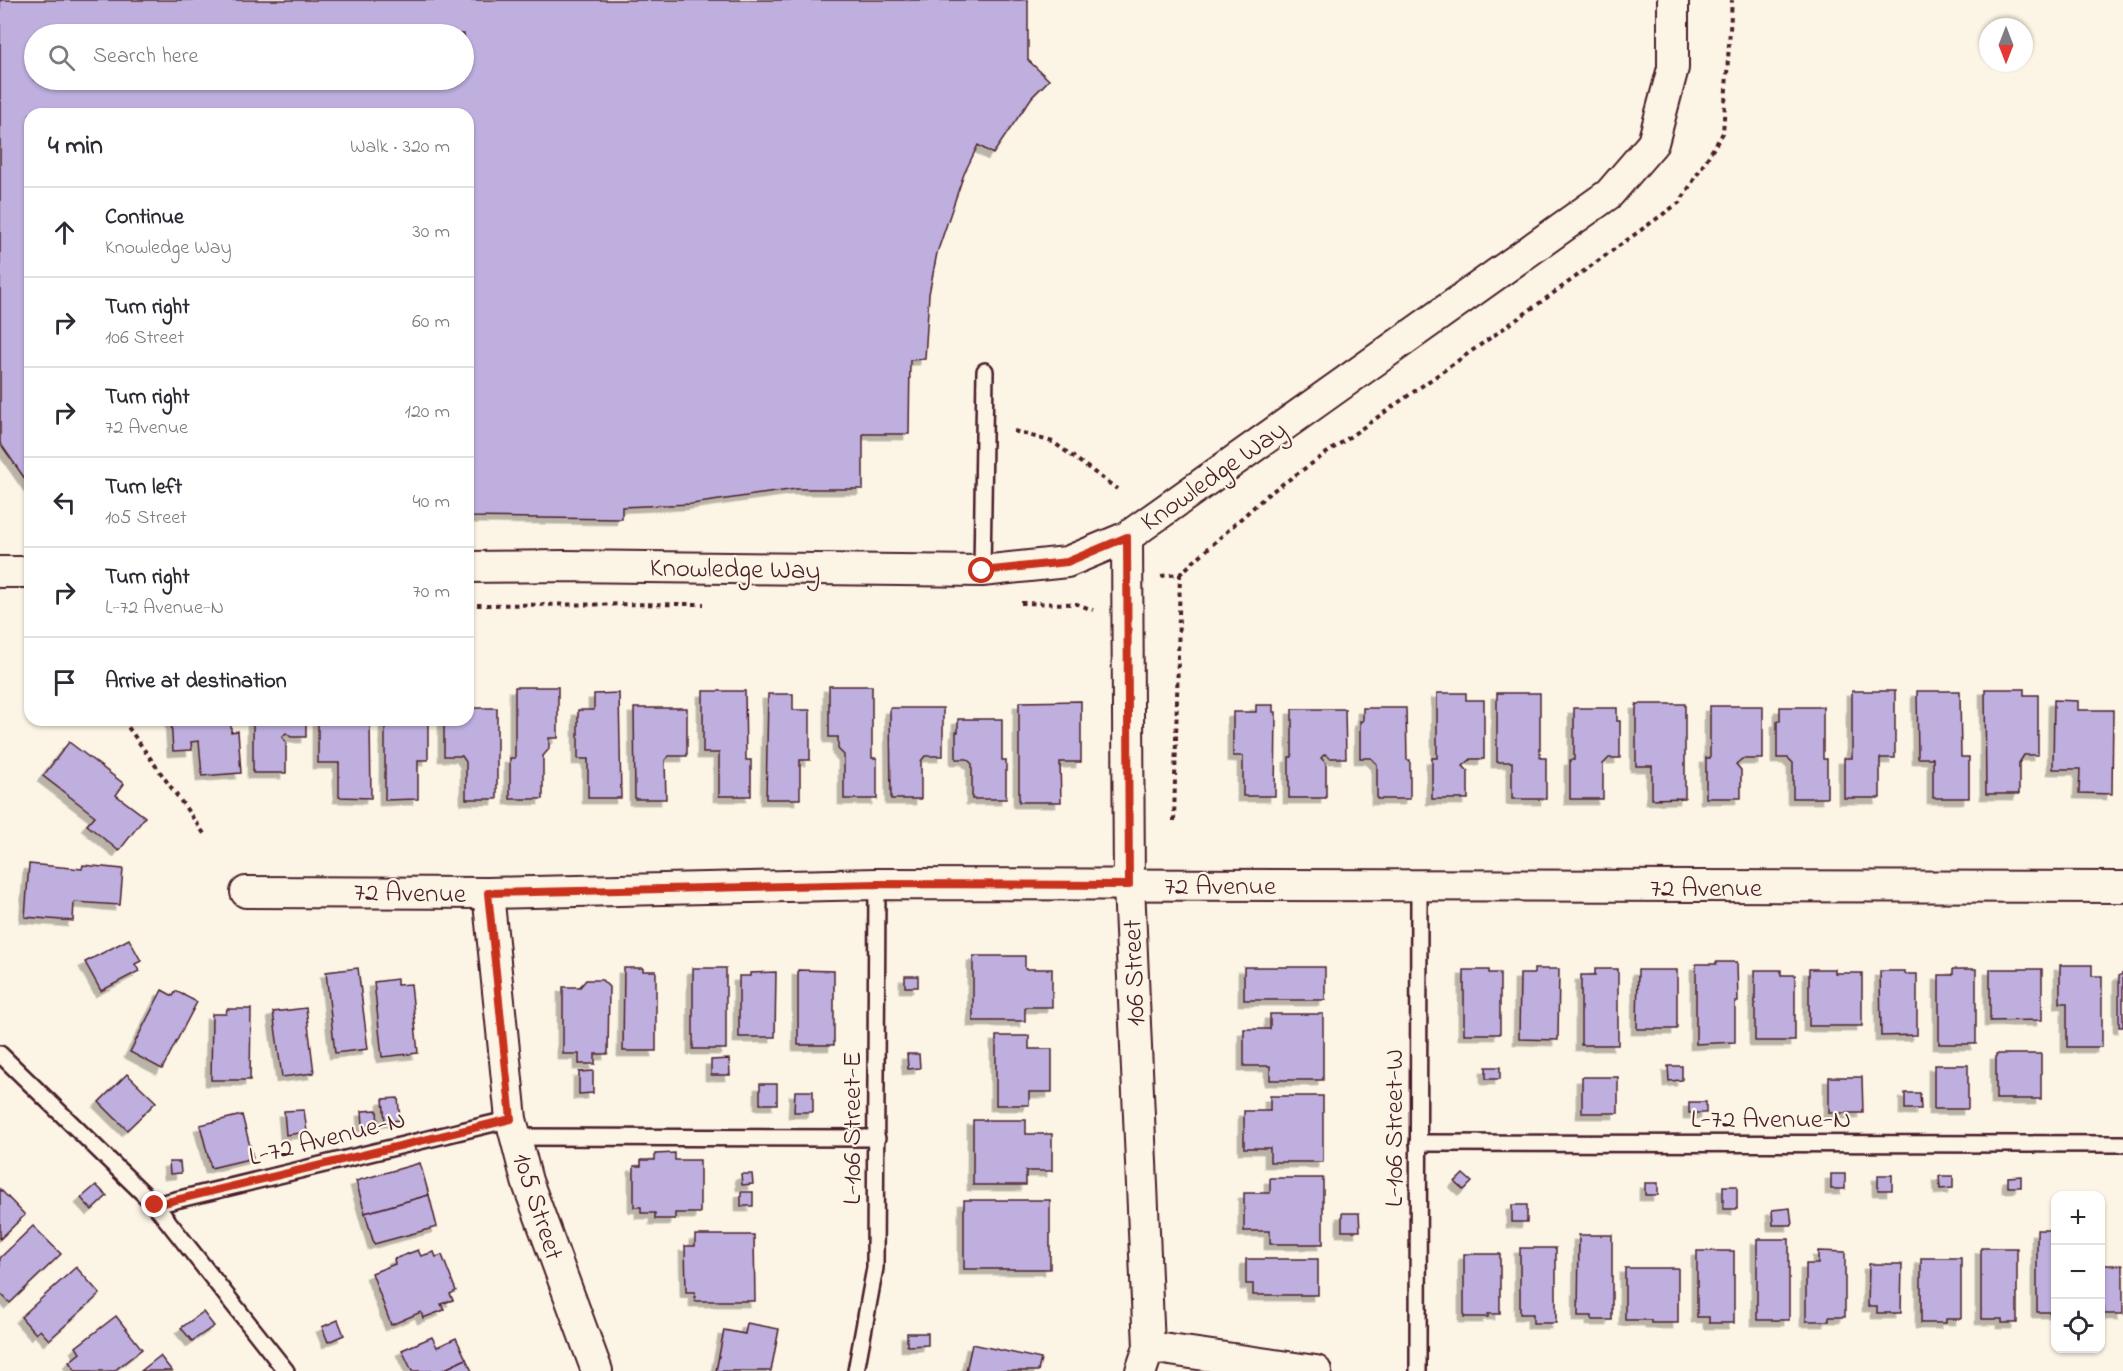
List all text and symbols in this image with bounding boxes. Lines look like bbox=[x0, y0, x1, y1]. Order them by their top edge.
north arrow bbox=[1979, 18, 2033, 72]
search box bbox=[24, 24, 474, 90]
icon: search bbox=[45, 41, 78, 74]
text: Search here bbox=[93, 41, 198, 73]
text: 4 min bbox=[48, 128, 103, 166]
text: Walk · 320 m bbox=[350, 133, 450, 162]
text: Continue bbox=[105, 202, 184, 234]
icon: ahead bbox=[48, 216, 81, 249]
text: 30 m bbox=[413, 218, 450, 247]
text: Knowledge Way bbox=[105, 234, 232, 263]
text: Turn right bbox=[105, 292, 190, 324]
icon: right bbox=[48, 306, 81, 339]
text: 60 m bbox=[412, 308, 450, 337]
text: 106 Street bbox=[105, 324, 184, 353]
text: Turn right bbox=[105, 382, 190, 414]
icon: right bbox=[48, 396, 81, 429]
text: 120 m bbox=[405, 398, 450, 427]
street label: Knowledge Way bbox=[1133, 412, 1296, 542]
text: 72 Avenue bbox=[105, 414, 188, 443]
text: Turn left bbox=[105, 472, 182, 504]
icon: left bbox=[48, 486, 81, 519]
text: 40 m bbox=[413, 488, 450, 517]
text: 105 Street bbox=[105, 504, 187, 533]
street label: Knowledge Way bbox=[649, 550, 821, 591]
route start bbox=[968, 557, 994, 583]
text: Turn right bbox=[105, 562, 190, 594]
icon: right bbox=[48, 576, 81, 609]
text: 70 m bbox=[413, 578, 450, 607]
text: L-72 Avenue-N bbox=[105, 594, 224, 623]
icon: arrive bbox=[48, 666, 81, 699]
text: Arrive at destination bbox=[105, 666, 287, 698]
street label: 72 Avenue bbox=[1164, 868, 1277, 907]
street label: 72 Avenue bbox=[1650, 870, 1763, 909]
street label: 72 Avenue bbox=[354, 874, 467, 915]
street label: 106 Street bbox=[1114, 919, 1157, 1027]
street label: L-106 Street-W bbox=[1376, 1049, 1415, 1207]
street label: L-106 Street-E bbox=[834, 1051, 873, 1205]
street label: L-72 Avenue-N bbox=[245, 1101, 410, 1178]
street label: L-72 Avenue-N bbox=[1691, 1101, 1851, 1140]
street label: 105 Street bbox=[501, 1148, 572, 1265]
route end bbox=[141, 1191, 167, 1217]
map controls bbox=[2051, 1191, 2105, 1353]
button: + bbox=[2051, 1191, 2105, 1245]
button: − bbox=[2051, 1245, 2105, 1299]
button: locate bbox=[2051, 1299, 2105, 1353]

